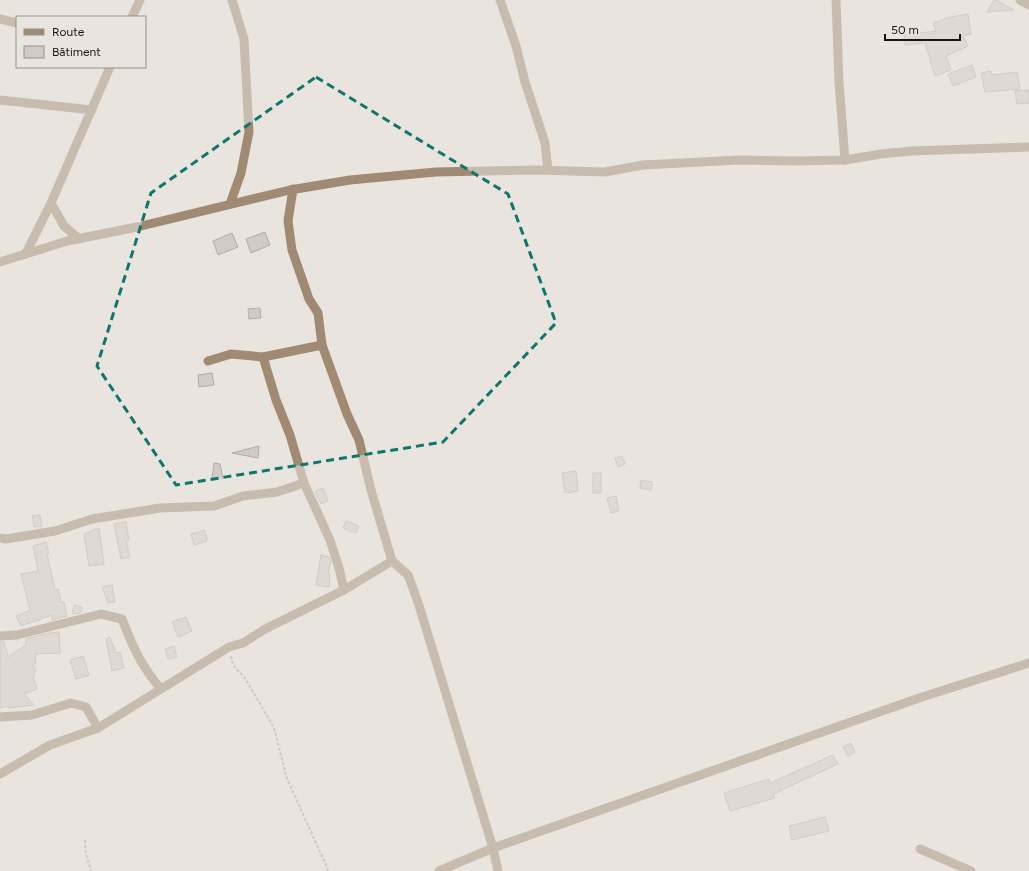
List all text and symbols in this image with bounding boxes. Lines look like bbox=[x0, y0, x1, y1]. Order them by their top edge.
legend bbox=[16, 16, 146, 68]
scale bar bbox=[885, 16, 960, 42]
text: 50 m bbox=[891, 23, 919, 37]
text: Route bbox=[52, 25, 85, 39]
text: Bâtiment bbox=[52, 45, 101, 59]

